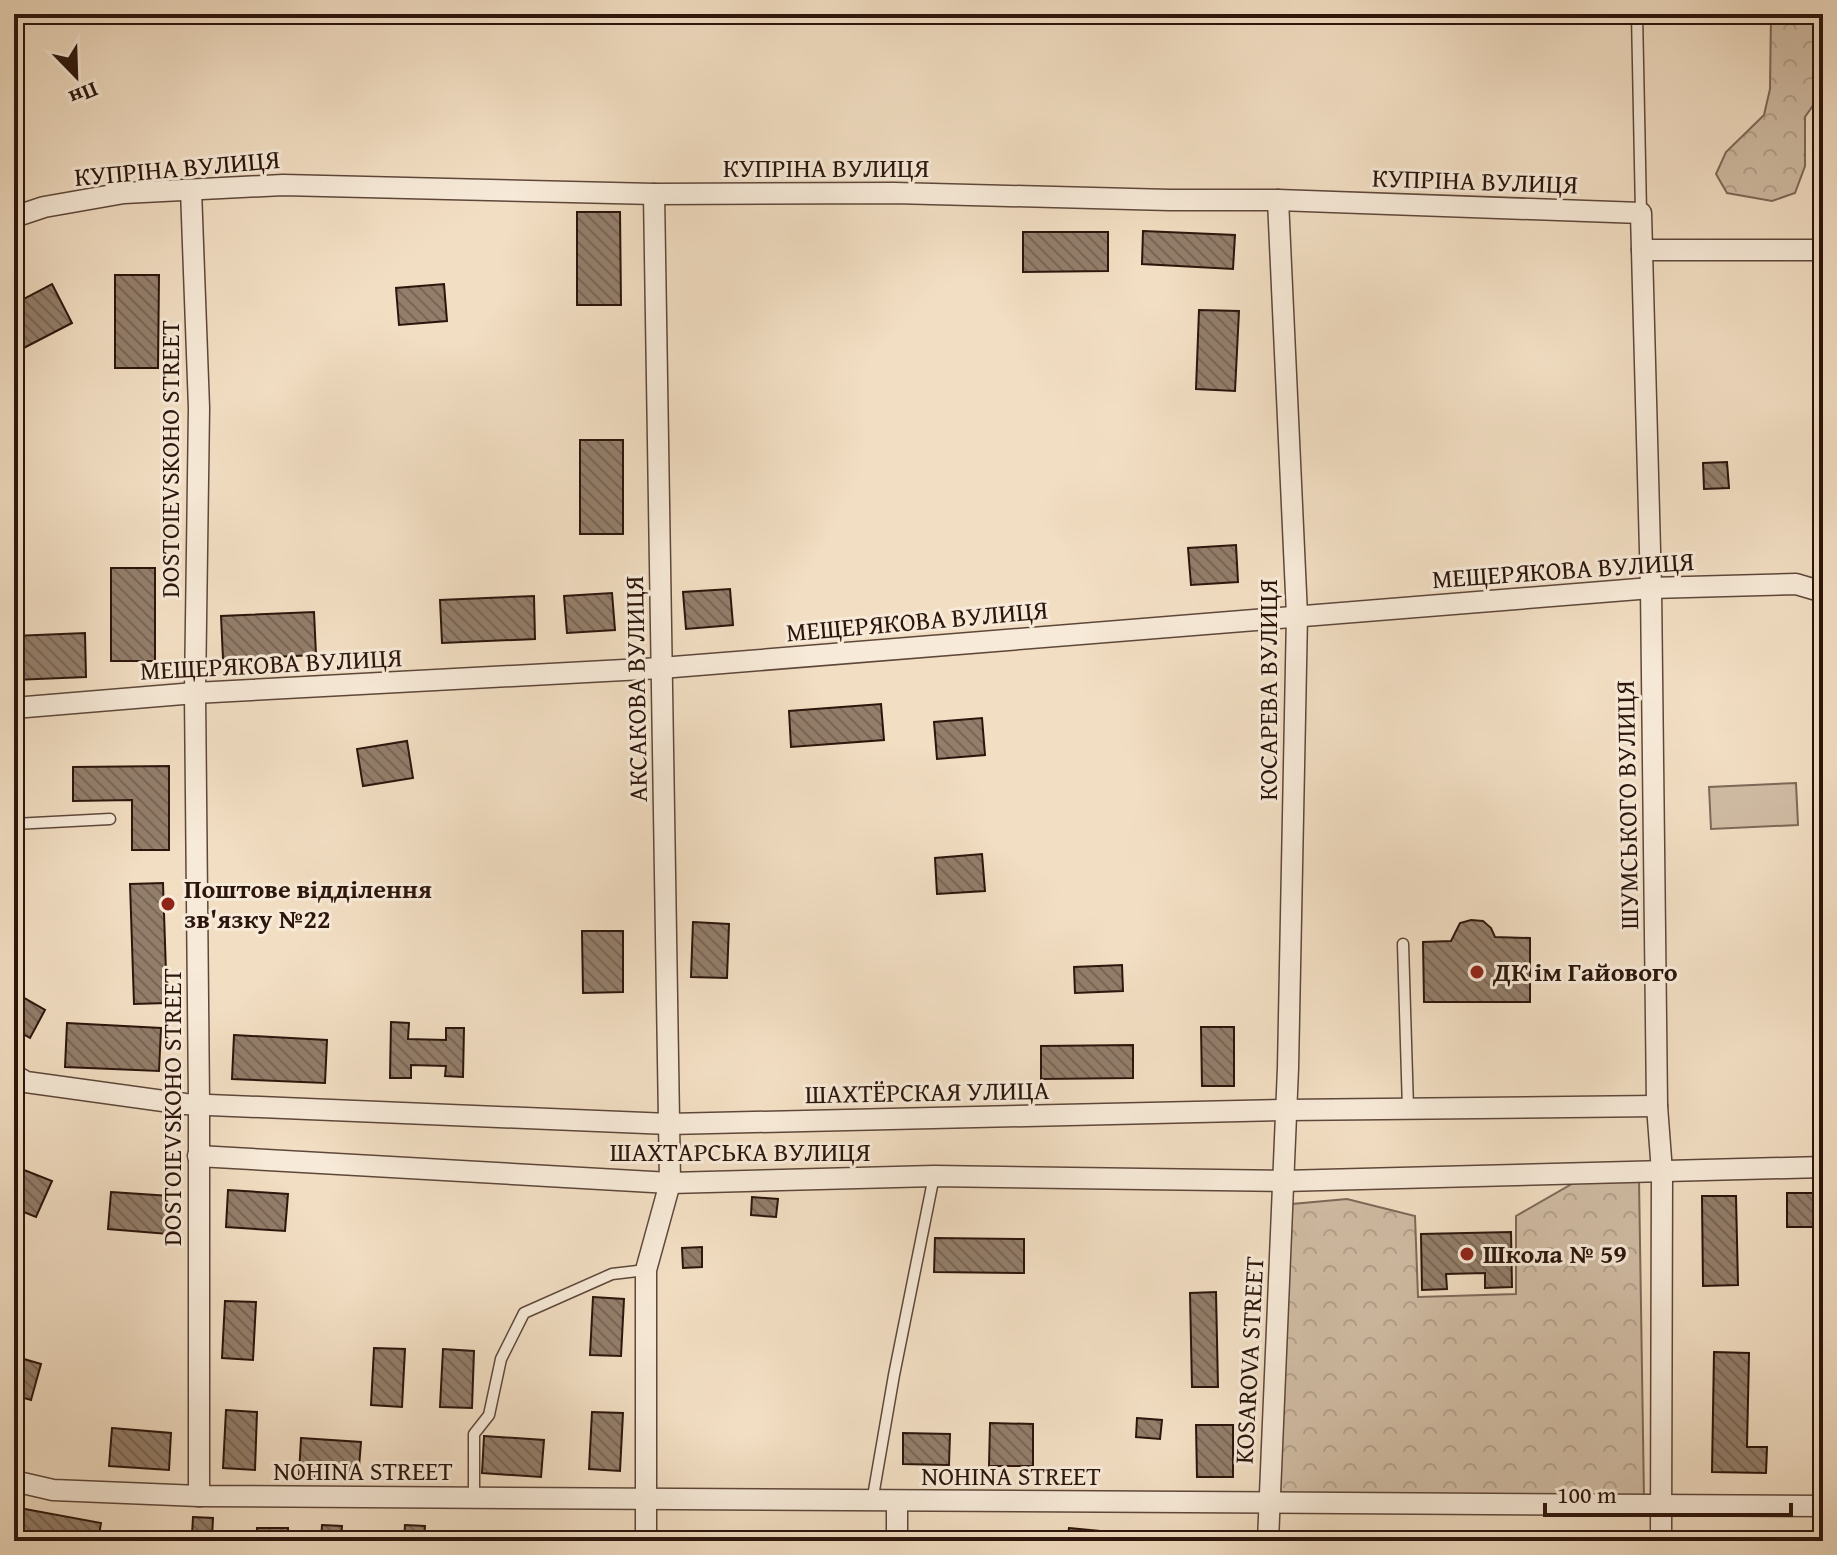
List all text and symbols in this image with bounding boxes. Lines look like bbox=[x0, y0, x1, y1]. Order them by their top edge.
north arrow bbox=[36, 36, 116, 116]
text: Пн bbox=[65, 74, 103, 115]
street label: КУПРІНА ВУЛИЦЯ bbox=[73, 139, 281, 196]
street label: КУПРІНА ВУЛИЦЯ bbox=[723, 148, 929, 187]
street label: КУПРІНА ВУЛИЦЯ bbox=[1371, 157, 1579, 204]
street label: DOSTOIEVSKOHO STREET bbox=[150, 320, 189, 598]
street label: МЕЩЕРЯКОВА ВУЛИЦЯ bbox=[1431, 541, 1695, 598]
street label: АКСАКОВА ВУЛИЦЯ bbox=[614, 576, 657, 802]
street label: КОСАРЕВА ВУЛИЦЯ bbox=[1248, 579, 1287, 801]
street label: МЕЩЕРЯКОВА ВУЛИЦЯ bbox=[784, 590, 1049, 651]
street label: МЕЩЕРЯКОВА ВУЛИЦЯ bbox=[139, 637, 403, 690]
street label: ШУМСЬКОГО ВУЛИЦЯ bbox=[1605, 680, 1648, 930]
place label: Поштове відділення зв'язку №22 bbox=[184, 869, 432, 938]
marker: Поштове відділення зв'язку №22 bbox=[159, 895, 177, 913]
place label: ДК ім Гайового bbox=[1492, 952, 1678, 991]
marker: ДК ім Гайового bbox=[1468, 963, 1486, 981]
street label: DOSTOIEVSKOHO STREET bbox=[152, 968, 191, 1246]
street label: ШАХТЁРСКАЯ УЛИЦА bbox=[804, 1070, 1050, 1113]
street label: ШАХТАРСЬКА ВУЛИЦЯ bbox=[610, 1132, 870, 1171]
place label: Школа № 59 bbox=[1483, 1234, 1627, 1273]
marker: Школа № 59 bbox=[1458, 1245, 1476, 1263]
street label: KOSAROVA STREET bbox=[1224, 1255, 1273, 1465]
street label: NOHINA STREET bbox=[273, 1451, 453, 1490]
street label: NOHINA STREET bbox=[921, 1456, 1101, 1495]
scale bar bbox=[1545, 1467, 1791, 1517]
text: 100 m bbox=[1557, 1477, 1617, 1512]

